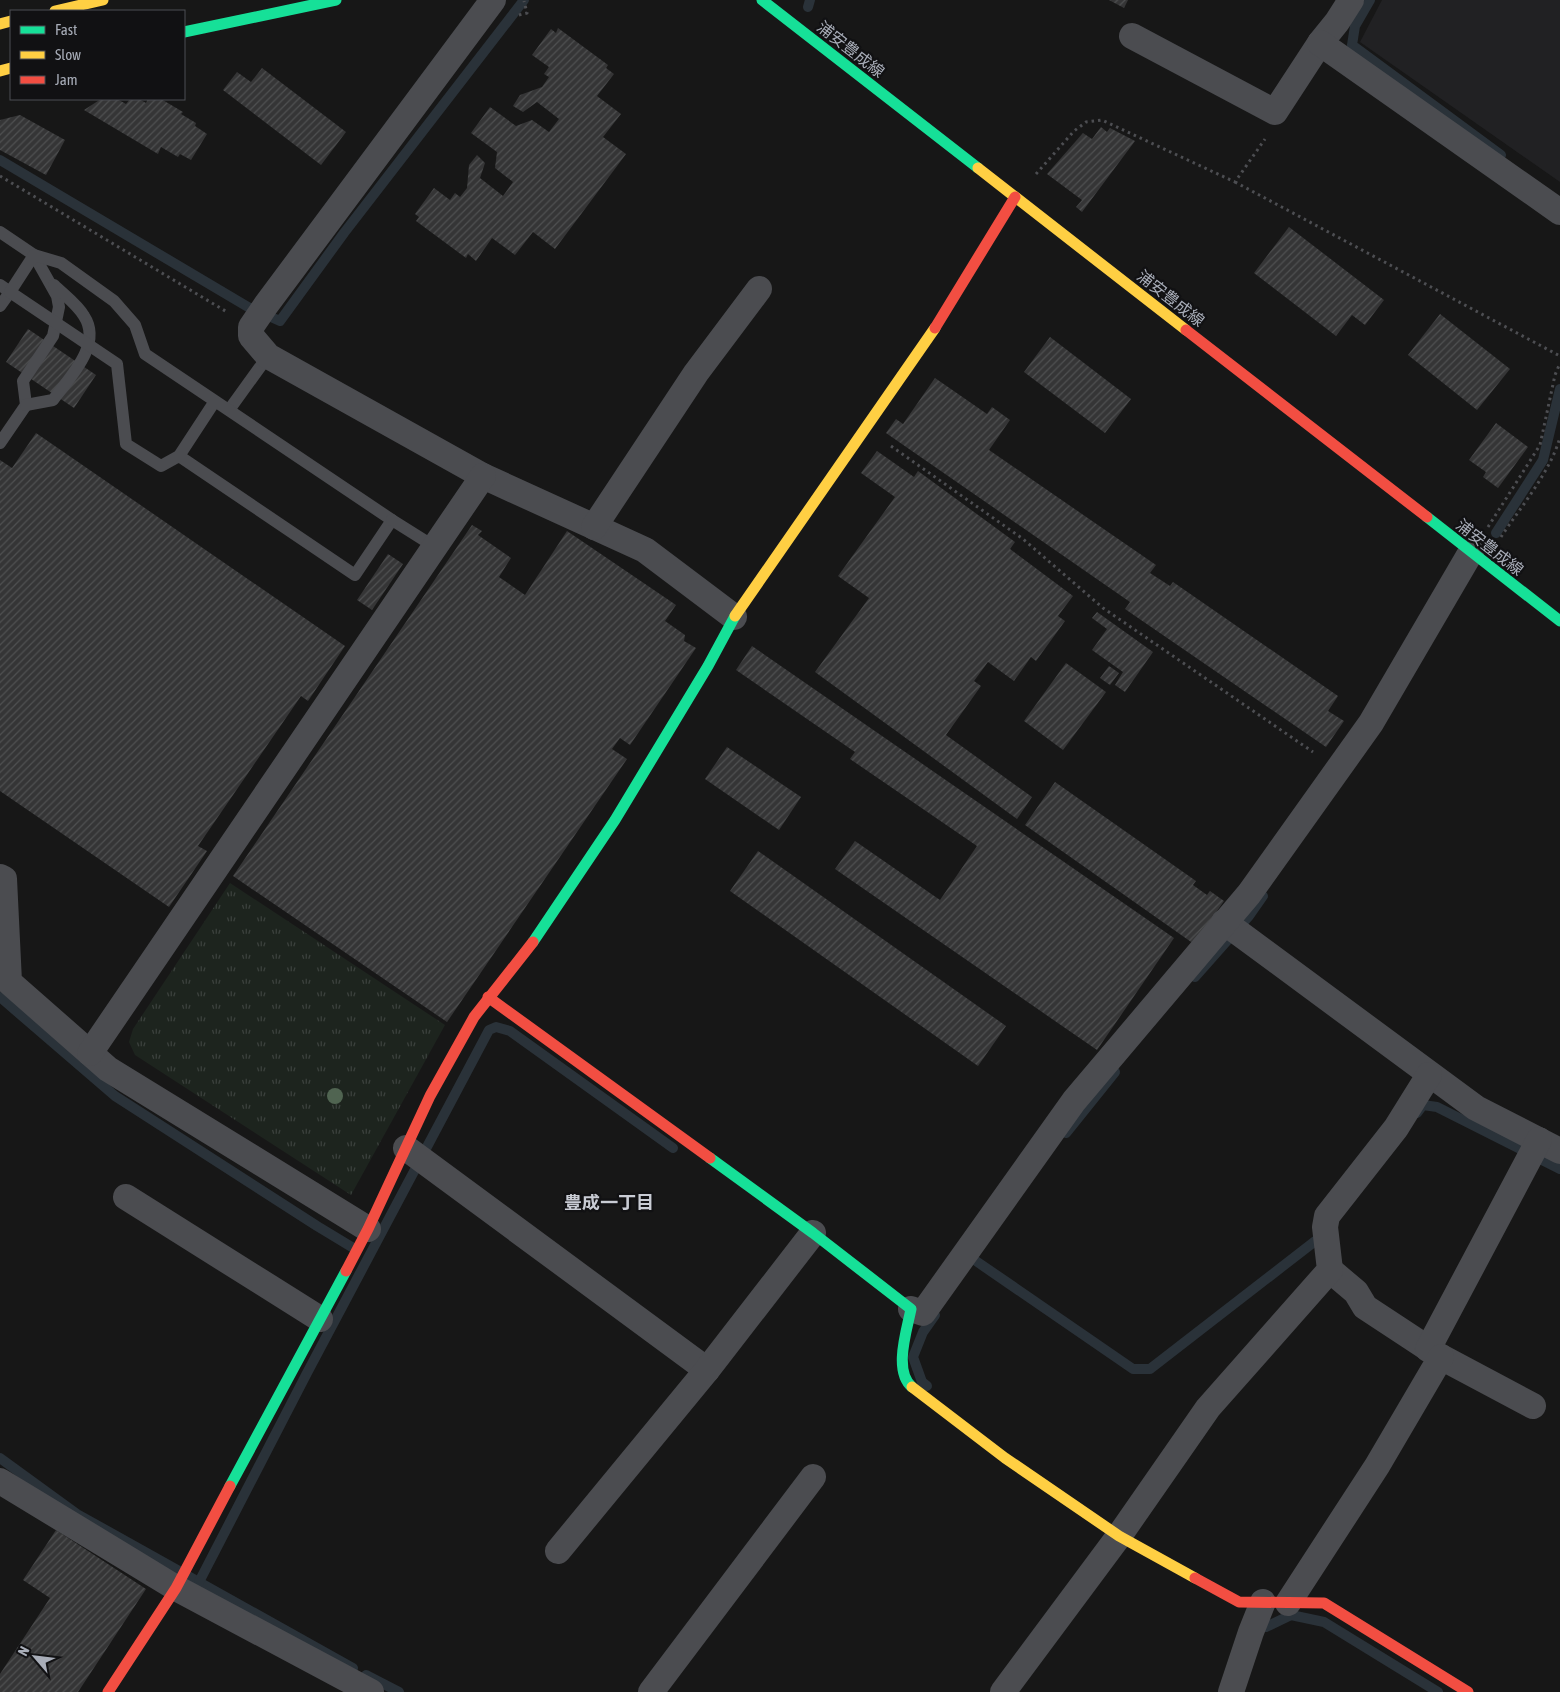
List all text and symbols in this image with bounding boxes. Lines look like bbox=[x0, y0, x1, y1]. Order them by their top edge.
legend bbox=[10, 10, 185, 100]
street label: 浦安豊成線 bbox=[814, 17, 888, 81]
text: Fast bbox=[55, 21, 77, 38]
text: Slow bbox=[55, 46, 81, 63]
text: Jam bbox=[55, 71, 78, 88]
street label: 浦安豊成線 bbox=[1134, 266, 1208, 330]
street label: 浦安豊成線 bbox=[1453, 515, 1527, 579]
district label: 豊成一丁目 bbox=[564, 1192, 654, 1213]
north arrow bbox=[10, 1632, 60, 1682]
text: N bbox=[15, 1643, 33, 1658]

